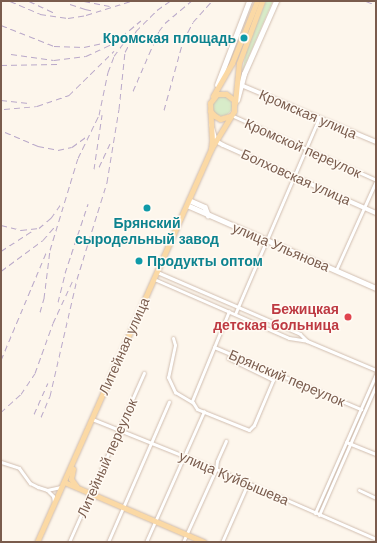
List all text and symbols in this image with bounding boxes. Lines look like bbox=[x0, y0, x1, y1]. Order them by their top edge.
place label: Кромская площадь bbox=[103, 30, 236, 46]
marker: Кромская площадь bbox=[239, 33, 249, 43]
street label: Кромская улица bbox=[257, 86, 359, 142]
street label: Кромской переулок bbox=[242, 115, 364, 181]
street label: Болховская улица bbox=[239, 145, 353, 209]
marker: Брянский сыродельный завод bbox=[142, 203, 152, 213]
place label: Брянский сыродельный завод bbox=[75, 215, 219, 248]
street label: улица Ульянова bbox=[230, 219, 332, 275]
place label: Продукты оптом bbox=[147, 253, 263, 269]
marker: Продукты оптом bbox=[134, 256, 144, 266]
street label: Литейная улица bbox=[95, 295, 153, 397]
place label: Бежицкая детская больница bbox=[213, 301, 339, 334]
marker: Бежицкая детская больница bbox=[342, 311, 354, 323]
street label: Брянский переулок bbox=[226, 346, 348, 410]
street label: Литейный переулок bbox=[73, 396, 141, 520]
street label: улица Куйбышева bbox=[177, 447, 291, 509]

